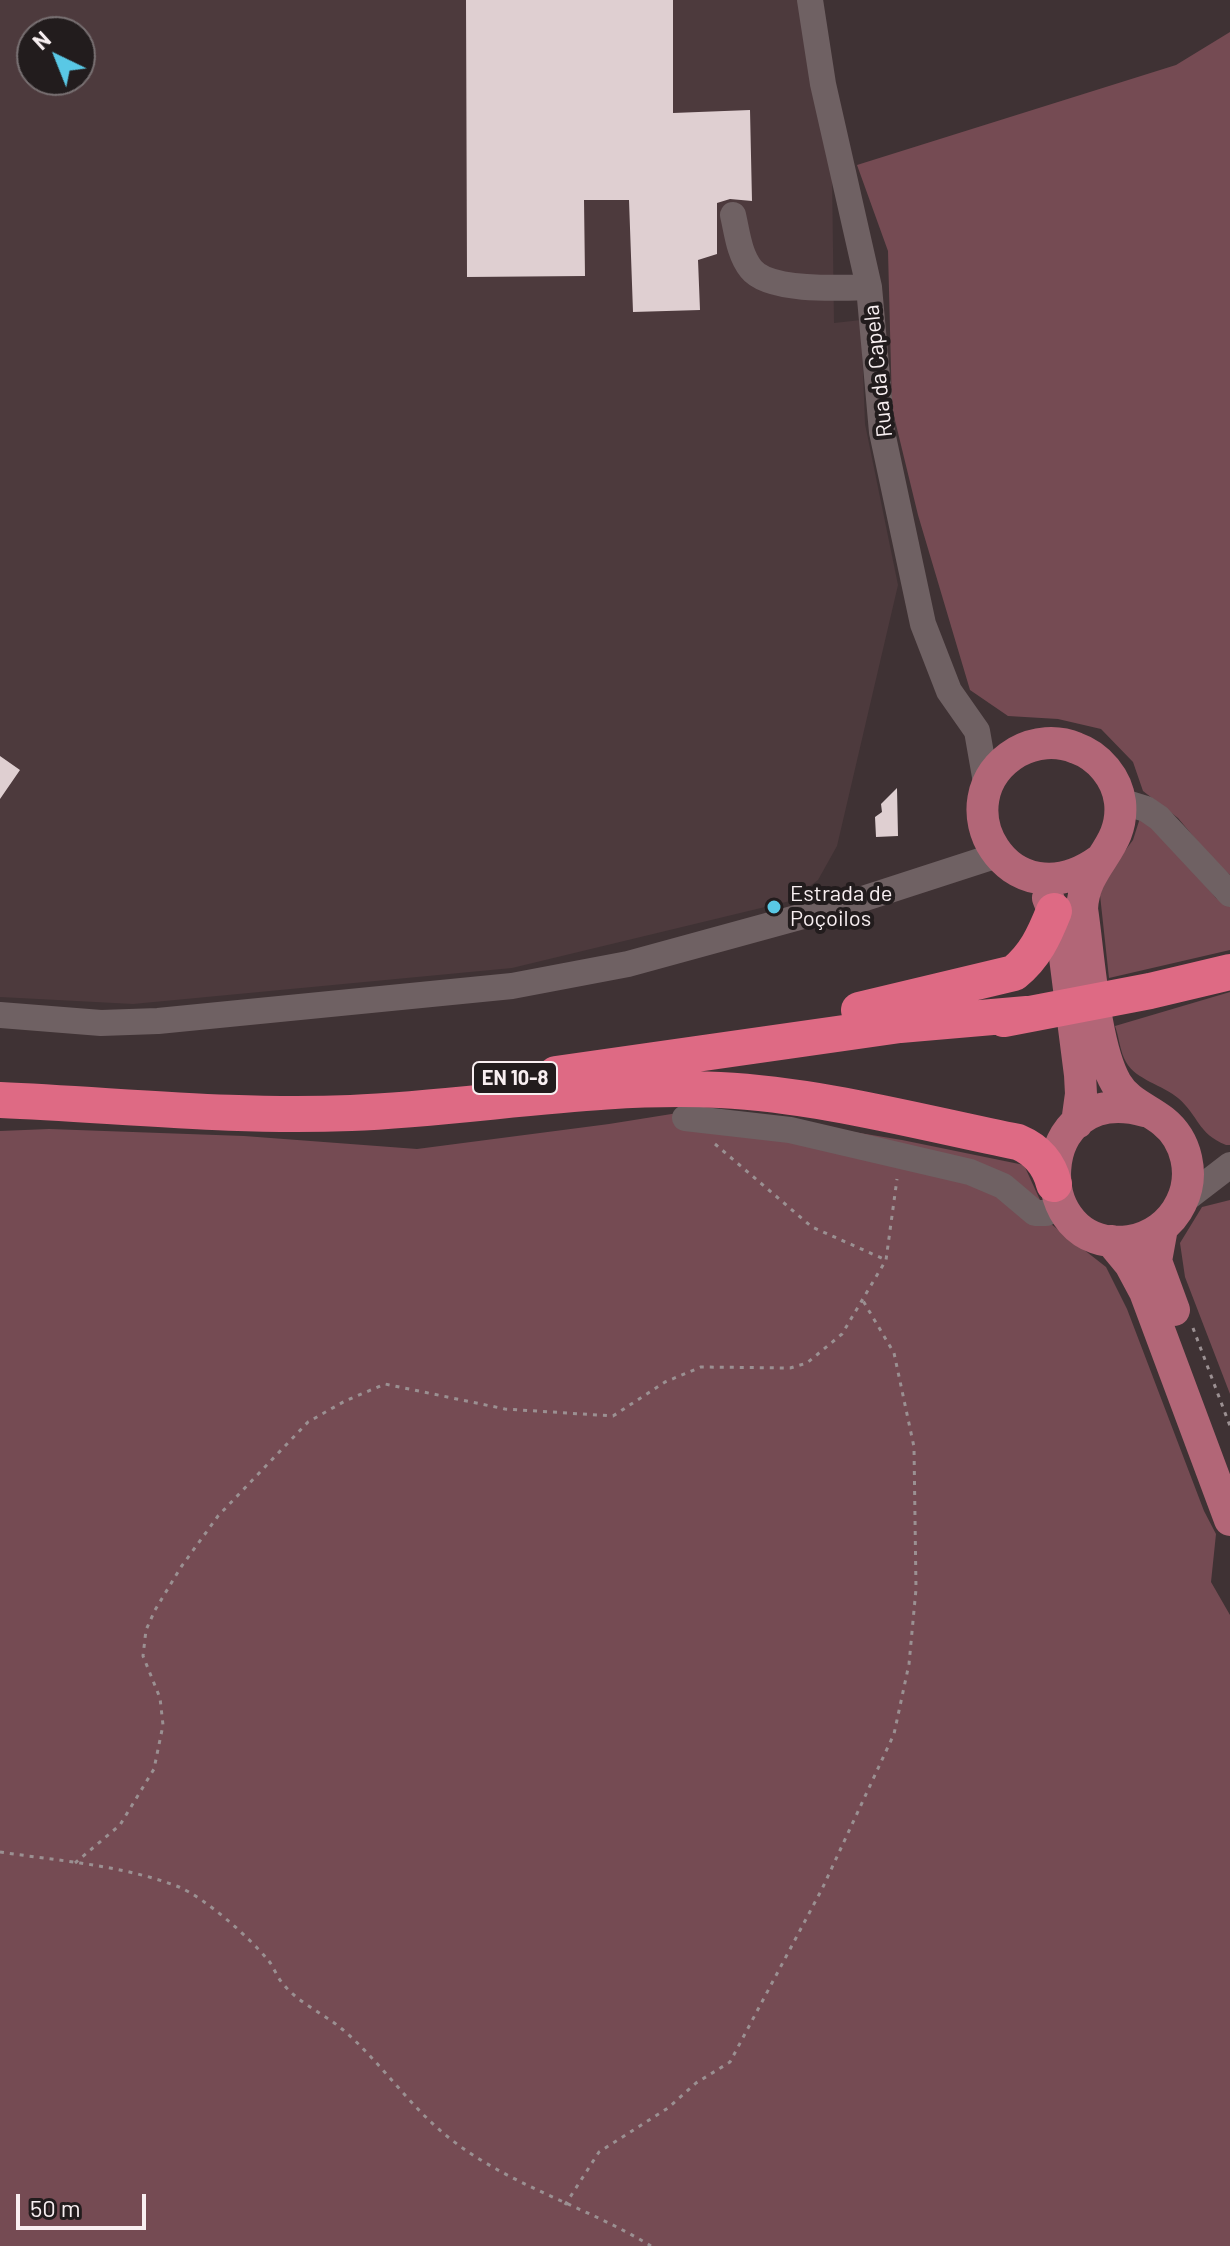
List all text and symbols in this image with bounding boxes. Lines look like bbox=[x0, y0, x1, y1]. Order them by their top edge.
north arrow bbox=[16, 16, 96, 96]
text: N bbox=[27, 25, 55, 54]
street label: Rua da Capela bbox=[858, 303, 898, 439]
place label: Estrada de Poçoilos bbox=[790, 881, 892, 932]
marker: Estrada de Poçoilos bbox=[765, 898, 783, 916]
road number: EN 10-8 bbox=[473, 1062, 557, 1094]
scale bar bbox=[20, 2178, 150, 2228]
text: 50 m bbox=[30, 2193, 81, 2222]

